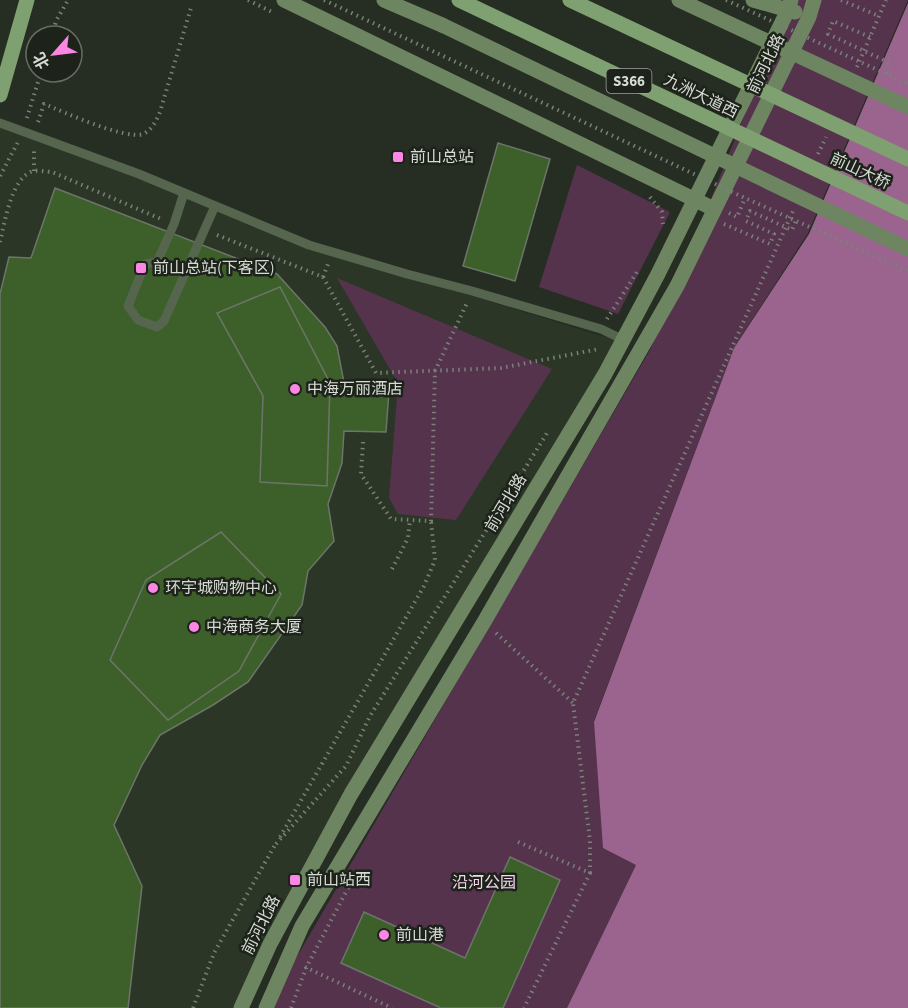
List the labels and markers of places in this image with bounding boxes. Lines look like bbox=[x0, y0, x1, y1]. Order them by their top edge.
place label: 前山总站 bbox=[410, 146, 474, 168]
marker: 前山总站 bbox=[391, 150, 405, 164]
place label: 前山总站(下客区) bbox=[153, 257, 275, 279]
marker: 前山总站(下客区) bbox=[134, 261, 148, 275]
place label: 中海万丽酒店 bbox=[307, 378, 403, 400]
marker: 中海万丽酒店 bbox=[288, 382, 302, 396]
place label: 环宇城购物中心 bbox=[165, 577, 277, 599]
marker: 环宇城购物中心 bbox=[146, 581, 160, 595]
place label: 中海商务大厦 bbox=[206, 616, 302, 638]
marker: 中海商务大厦 bbox=[187, 620, 201, 634]
place label: 前山站西 bbox=[307, 869, 371, 891]
marker: 前山站西 bbox=[288, 873, 302, 887]
place label: 前山港 bbox=[396, 924, 444, 946]
marker: 前山港 bbox=[377, 928, 391, 942]

